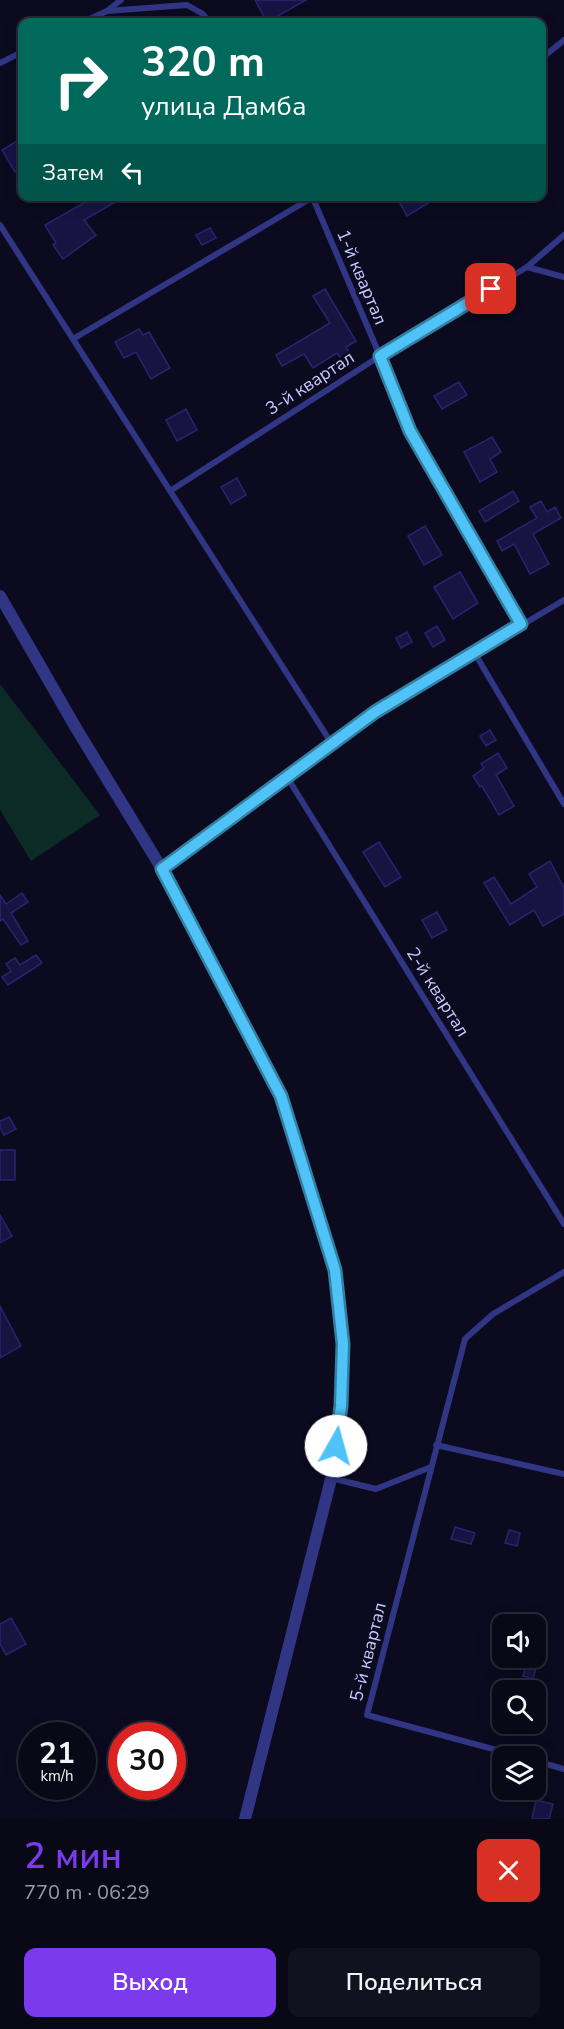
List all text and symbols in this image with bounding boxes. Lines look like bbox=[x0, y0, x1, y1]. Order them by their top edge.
text: 320 m bbox=[141, 34, 265, 91]
icon: right bbox=[42, 42, 120, 120]
text: улица Дамба bbox=[141, 88, 306, 125]
icon: left bbox=[116, 156, 149, 189]
text: Затем bbox=[42, 158, 104, 188]
street label: 1-й квартал bbox=[331, 226, 393, 328]
pin bbox=[465, 263, 516, 314]
icon: arrive bbox=[474, 272, 507, 305]
street label: 3-й квартал bbox=[261, 345, 359, 421]
street label: 2-й квартал bbox=[401, 943, 475, 1041]
position arrow bbox=[304, 1414, 368, 1478]
street label: 5-й квартал bbox=[344, 1600, 392, 1704]
map controls bbox=[492, 1614, 546, 1800]
button: sound bbox=[492, 1614, 546, 1668]
button: search bbox=[492, 1680, 546, 1734]
speed limit sign: 30 bbox=[108, 1722, 186, 1800]
text: 21 bbox=[39, 1733, 75, 1774]
button: layers bbox=[492, 1746, 546, 1800]
text: km/h bbox=[40, 1766, 74, 1786]
text: 2 мин bbox=[24, 1832, 122, 1881]
button: close bbox=[477, 1839, 540, 1902]
text: 770 m · 06:29 bbox=[24, 1879, 150, 1906]
button: Выход bbox=[24, 1948, 276, 2017]
button: Поделиться bbox=[288, 1948, 540, 2017]

